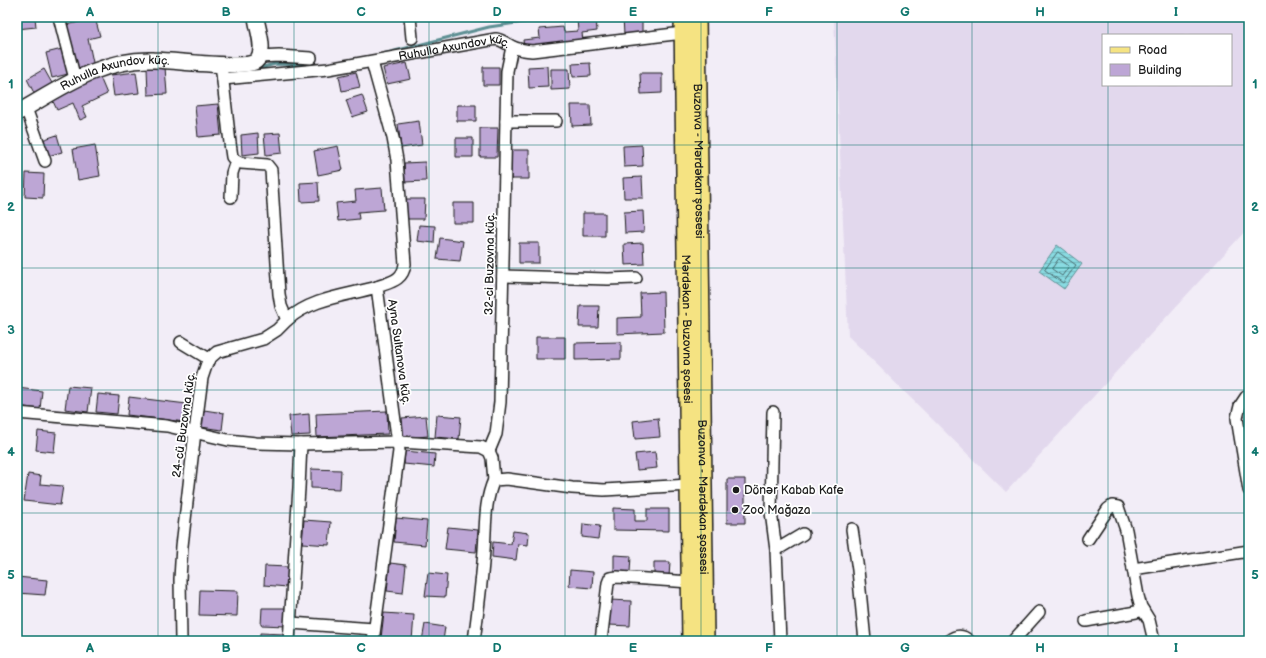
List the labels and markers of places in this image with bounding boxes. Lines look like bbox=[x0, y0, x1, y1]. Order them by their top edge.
place label: Dönər Kabab Kafe bbox=[744, 483, 844, 498]
marker: Dönər Kabab Kafe bbox=[731, 485, 741, 495]
place label: Zoo Mağaza bbox=[742, 503, 811, 518]
marker: Zoo Mağaza bbox=[730, 505, 740, 515]

